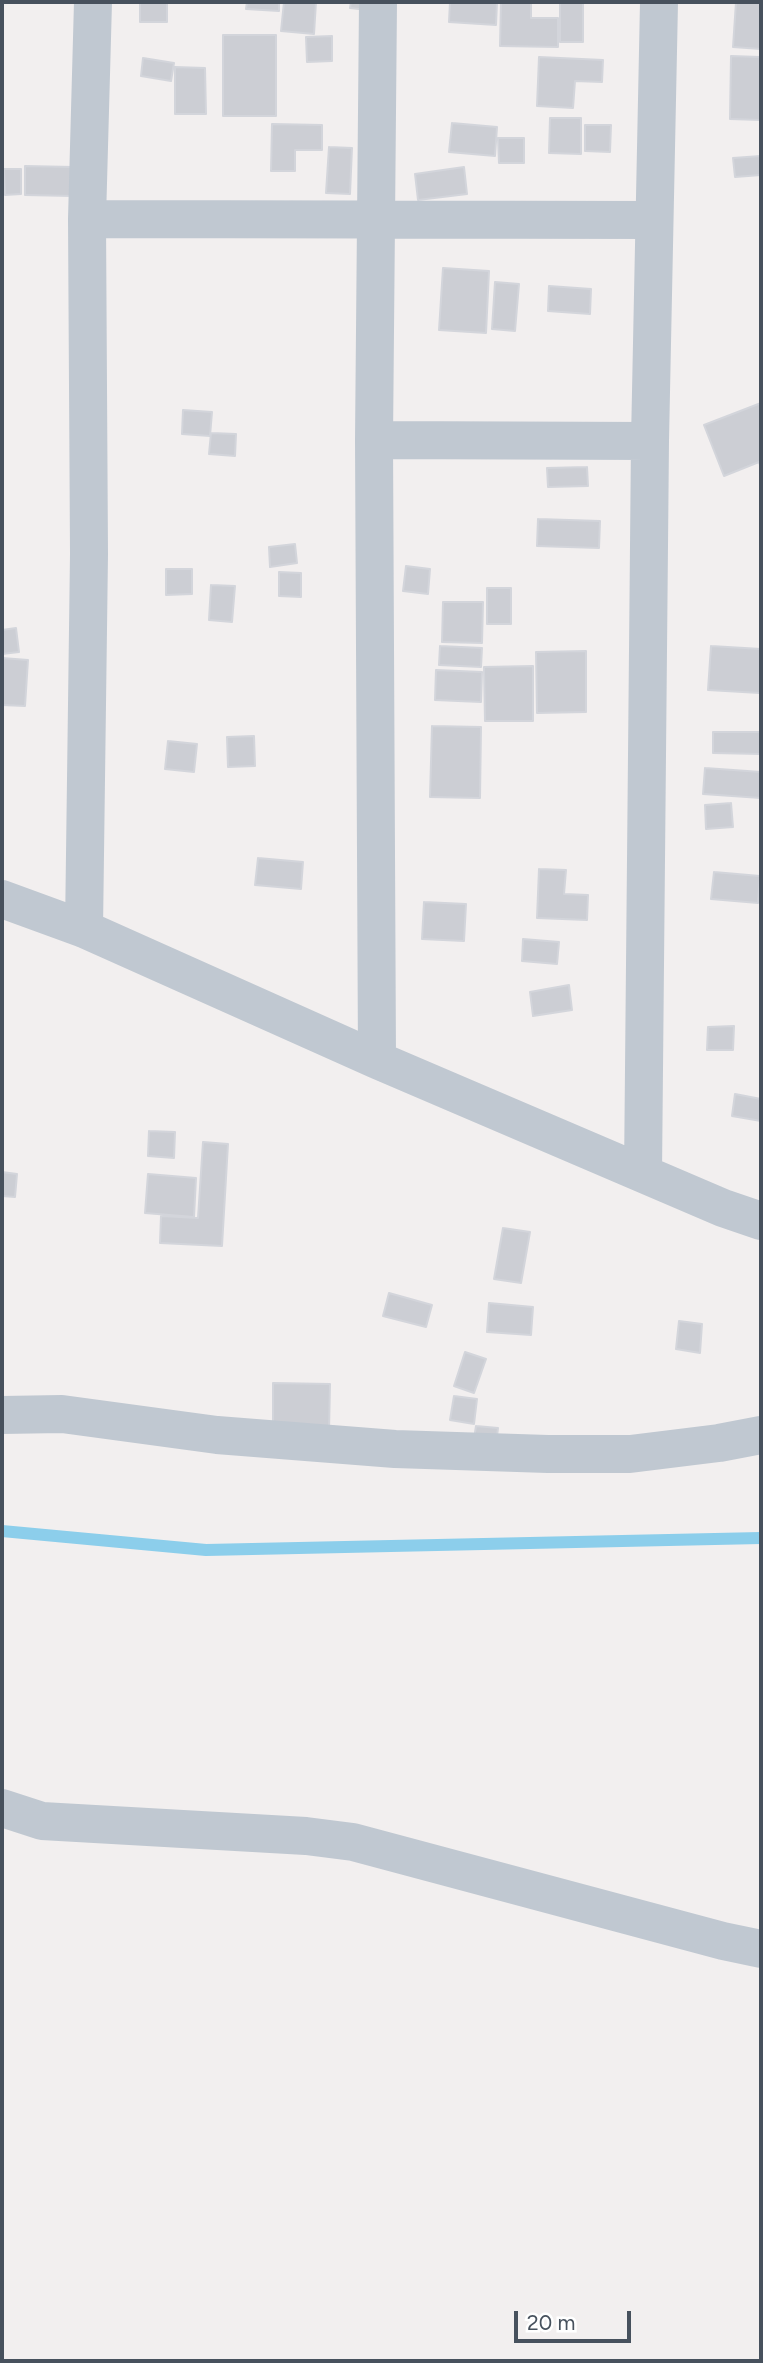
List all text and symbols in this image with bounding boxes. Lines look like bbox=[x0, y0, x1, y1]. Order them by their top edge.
scale bar bbox=[518, 2296, 635, 2340]
text: 20 m bbox=[527, 2310, 575, 2335]

